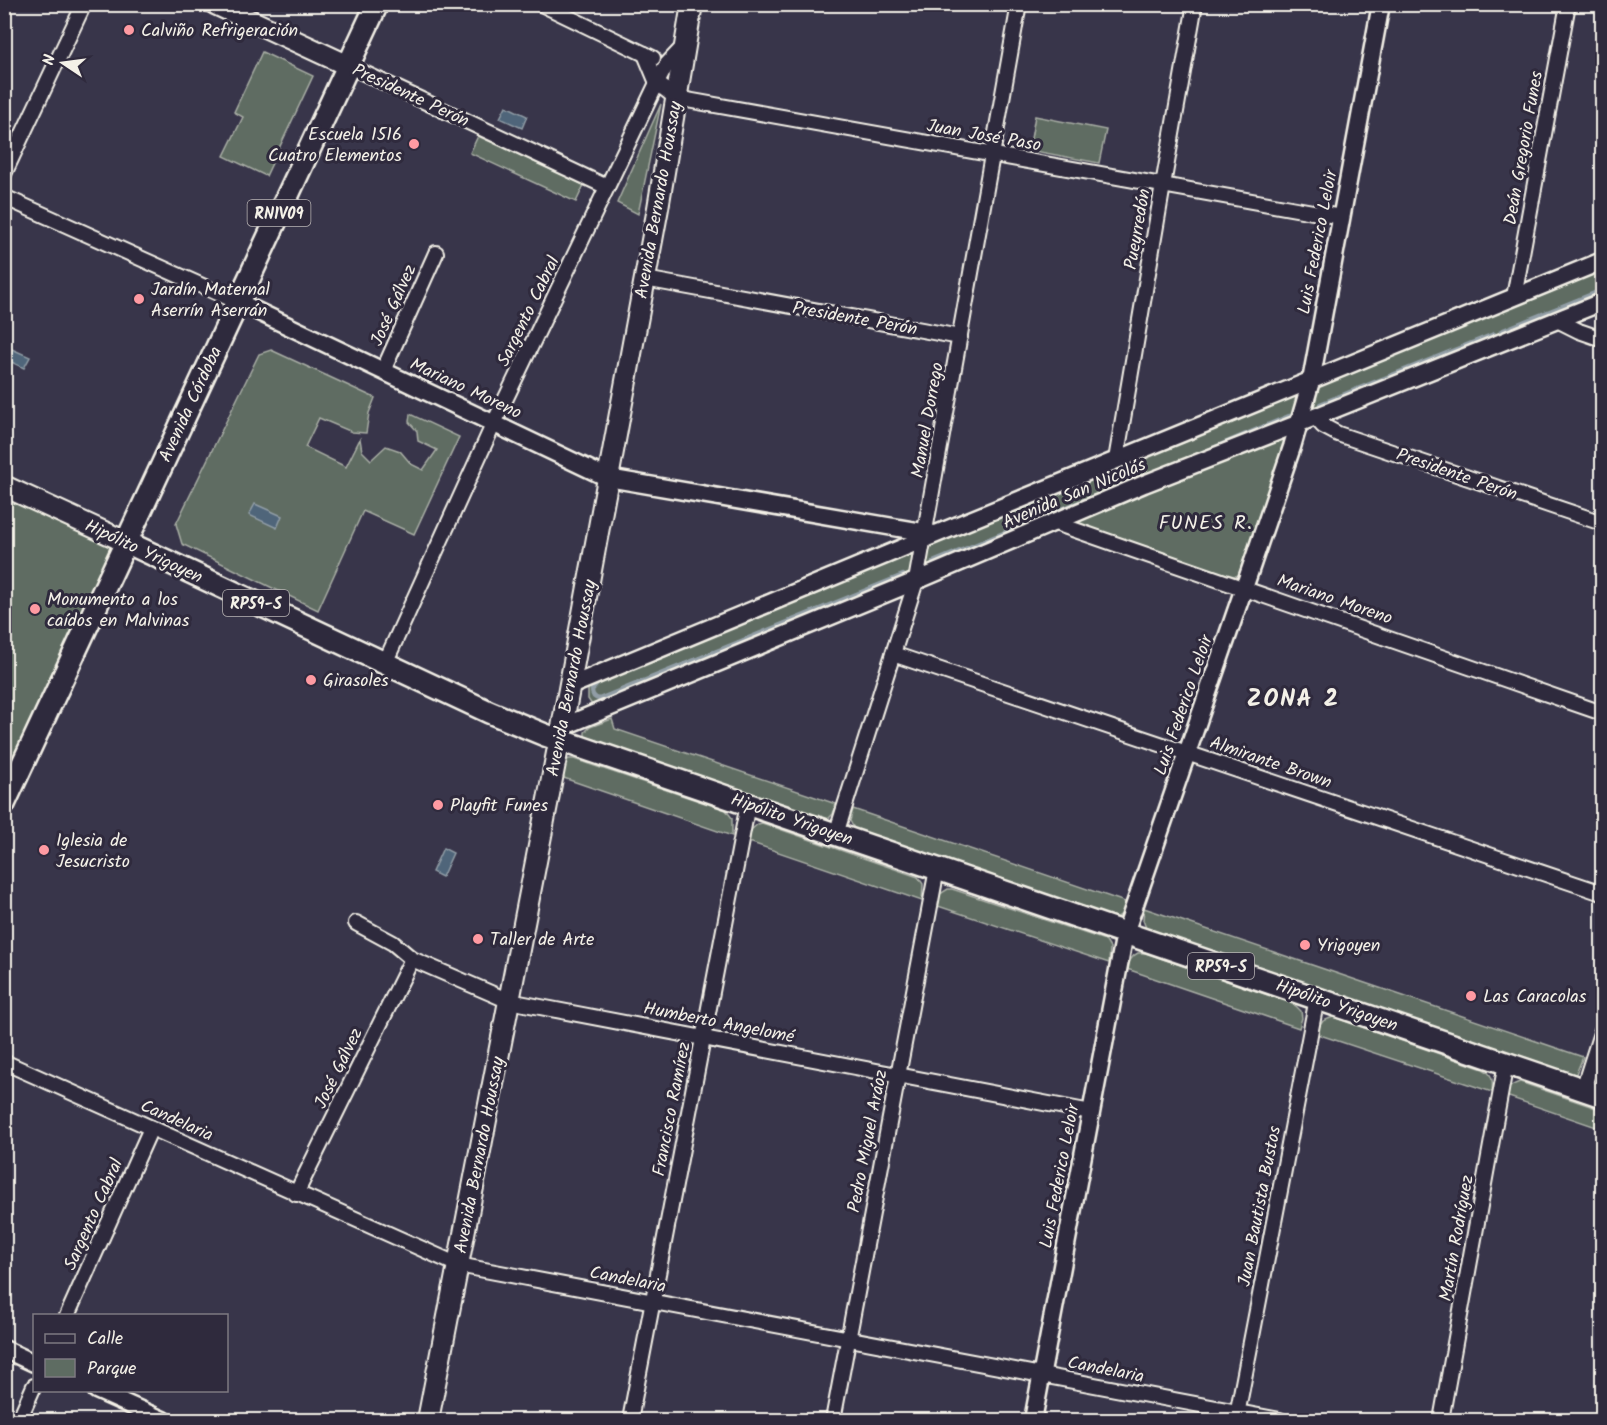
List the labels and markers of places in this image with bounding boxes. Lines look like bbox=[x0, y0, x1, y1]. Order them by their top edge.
place label: Calviño Refrigeración bbox=[141, 17, 298, 46]
marker: Calviño Refrigeración bbox=[122, 23, 136, 37]
place label: Escuela 1516 Cuatro Elementos bbox=[268, 121, 402, 171]
marker: Escuela 1516 Cuatro Elementos bbox=[407, 137, 421, 151]
place label: Jardín Maternal Aserrín Aserrán bbox=[151, 276, 271, 326]
marker: Jardín Maternal Aserrín Aserrán bbox=[132, 292, 146, 306]
place label: Monumento a los caídos en Malvinas bbox=[47, 586, 190, 636]
marker: Monumento a los caídos en Malvinas bbox=[28, 602, 42, 616]
place label: Girasoles bbox=[323, 667, 389, 696]
marker: Girasoles bbox=[304, 673, 318, 687]
place label: Playfit Funes bbox=[450, 792, 549, 821]
marker: Playfit Funes bbox=[431, 798, 445, 812]
place label: Iglesia de Jesucristo bbox=[56, 827, 130, 877]
marker: Iglesia de Jesucristo bbox=[37, 843, 51, 857]
place label: Taller de Arte bbox=[490, 926, 594, 955]
marker: Taller de Arte bbox=[471, 932, 485, 946]
place label: Yrigoyen bbox=[1317, 932, 1380, 961]
marker: Yrigoyen bbox=[1298, 938, 1312, 952]
place label: Las Caracolas bbox=[1483, 983, 1587, 1012]
marker: Las Caracolas bbox=[1464, 989, 1478, 1003]

